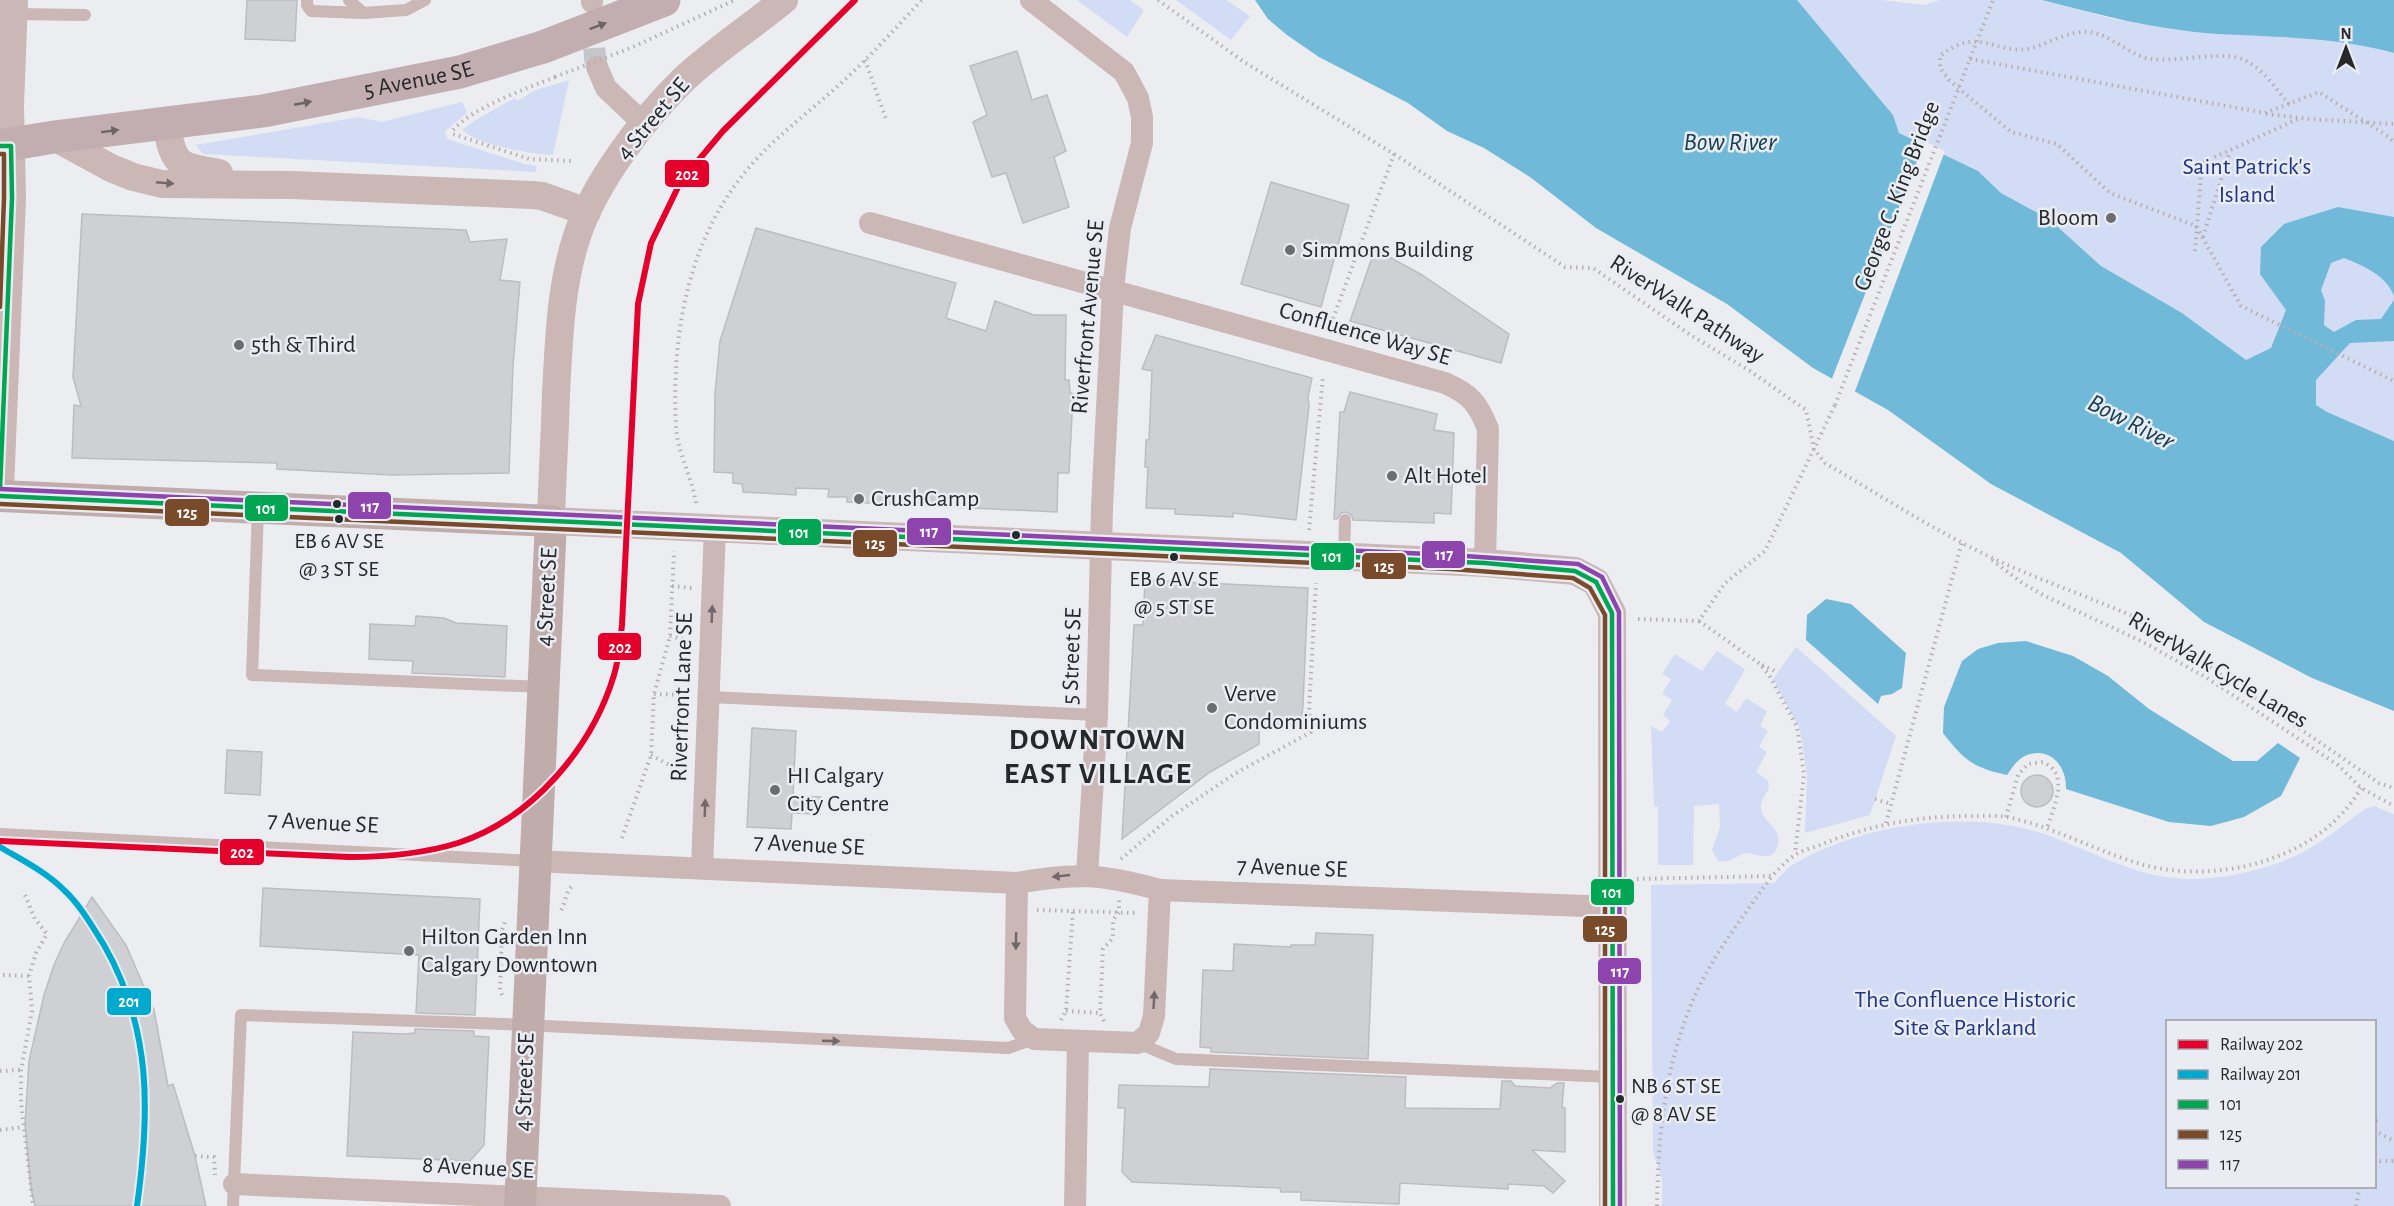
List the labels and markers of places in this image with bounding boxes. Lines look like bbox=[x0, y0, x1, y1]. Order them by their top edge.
place label: Bloom bbox=[2038, 206, 2099, 230]
marker: Bloom bbox=[2104, 211, 2118, 225]
place label: Simmons Building bbox=[1302, 238, 1474, 262]
marker: Simmons Building bbox=[1283, 243, 1297, 257]
place label: 5th & Third bbox=[251, 333, 356, 357]
marker: 5th & Third bbox=[232, 338, 246, 352]
place label: Alt Hotel bbox=[1404, 464, 1487, 488]
marker: Alt Hotel bbox=[1385, 469, 1399, 483]
place label: CrushCamp bbox=[871, 487, 979, 511]
marker: CrushCamp bbox=[852, 492, 866, 506]
unlabelled marker bbox=[331, 498, 343, 510]
marker: EB 6 AV SE @ 3 ST SE bbox=[333, 513, 345, 525]
unlabelled marker bbox=[1010, 529, 1022, 541]
place label: EB 6 AV SE @ 3 ST SE bbox=[294, 530, 384, 580]
marker: EB 6 AV SE @ 5 ST SE bbox=[1168, 551, 1180, 563]
place label: EB 6 AV SE @ 5 ST SE bbox=[1129, 568, 1219, 618]
place label: Verve Condominiums bbox=[1224, 682, 1367, 734]
marker: Verve Condominiums bbox=[1205, 701, 1219, 715]
place label: HI Calgary City Centre bbox=[787, 764, 889, 816]
marker: HI Calgary City Centre bbox=[768, 783, 782, 797]
place label: Hilton Garden Inn Calgary Downtown bbox=[421, 925, 598, 977]
marker: Hilton Garden Inn Calgary Downtown bbox=[402, 944, 416, 958]
place label: NB 6 ST SE @ 8 AV SE bbox=[1631, 1075, 1721, 1125]
marker: NB 6 ST SE @ 8 AV SE bbox=[1614, 1093, 1626, 1105]

